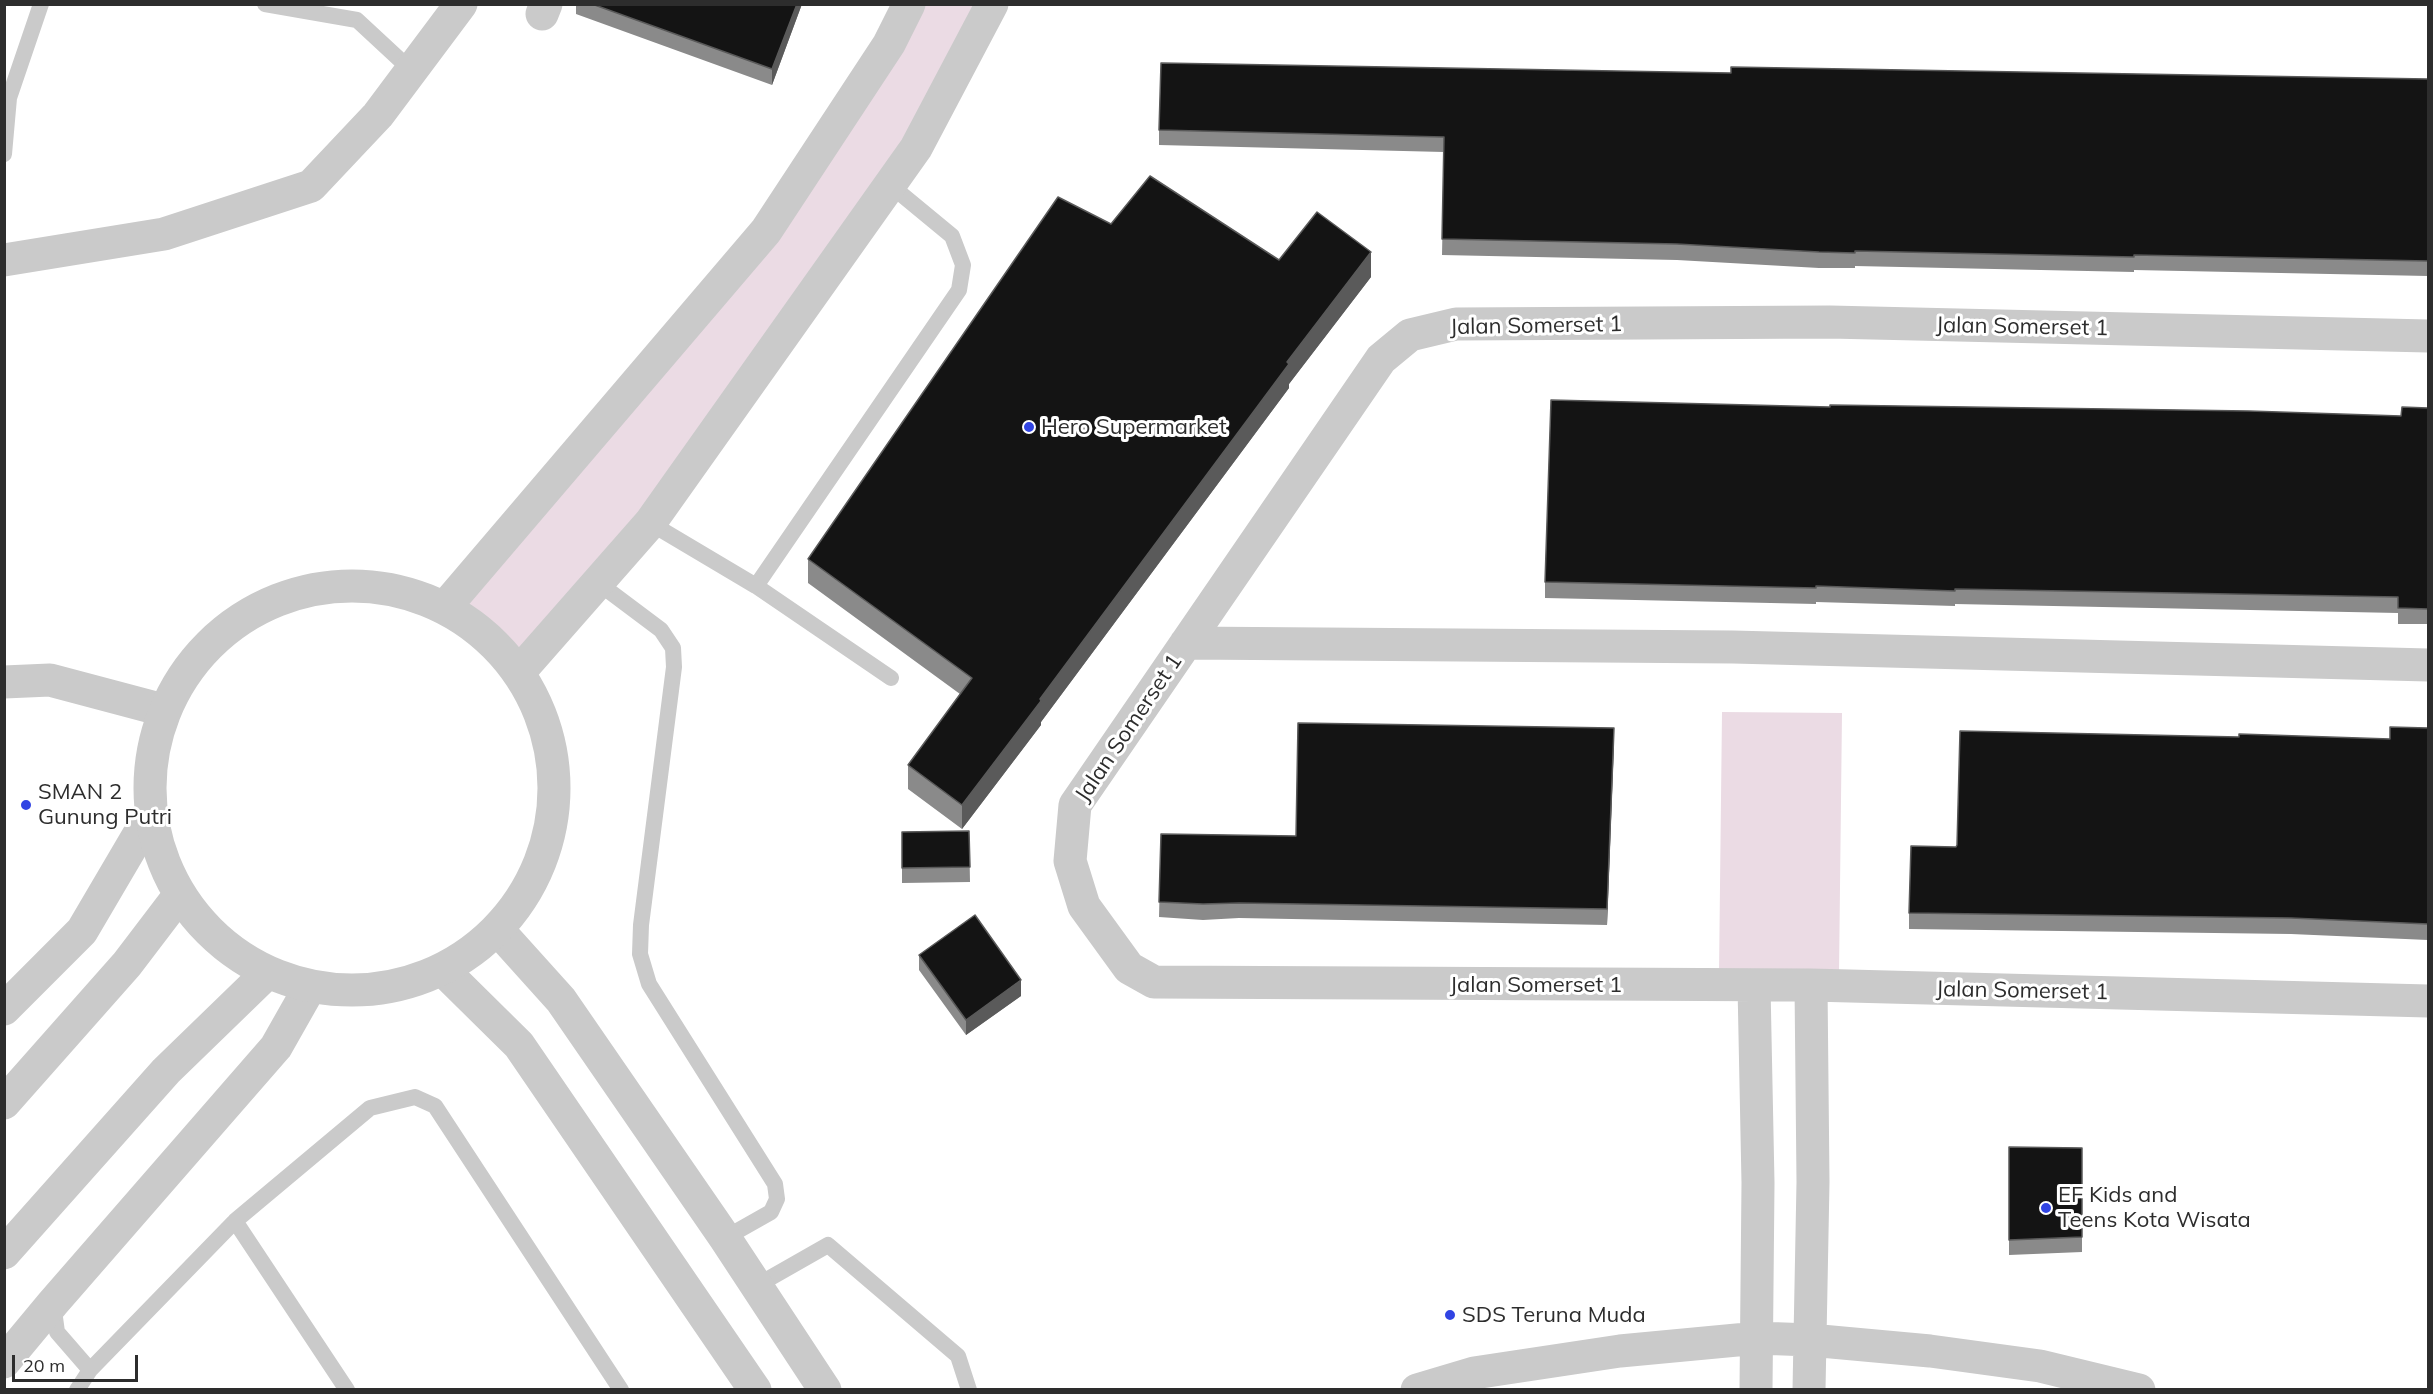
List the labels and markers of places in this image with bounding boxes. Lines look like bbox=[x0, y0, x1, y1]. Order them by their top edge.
place label: Hero Supermarket bbox=[1041, 414, 1227, 440]
marker: Hero Supermarket bbox=[1022, 420, 1036, 434]
place label: SMAN 2 Gunung Putri bbox=[38, 779, 172, 830]
marker: SMAN 2 Gunung Putri bbox=[19, 798, 33, 812]
place label: EF Kids and Teens Kota Wisata bbox=[2058, 1182, 2251, 1234]
marker: EF Kids and Teens Kota Wisata bbox=[2039, 1201, 2053, 1215]
place label: SDS Teruna Muda bbox=[1462, 1302, 1646, 1328]
marker: SDS Teruna Muda bbox=[1443, 1308, 1457, 1322]

